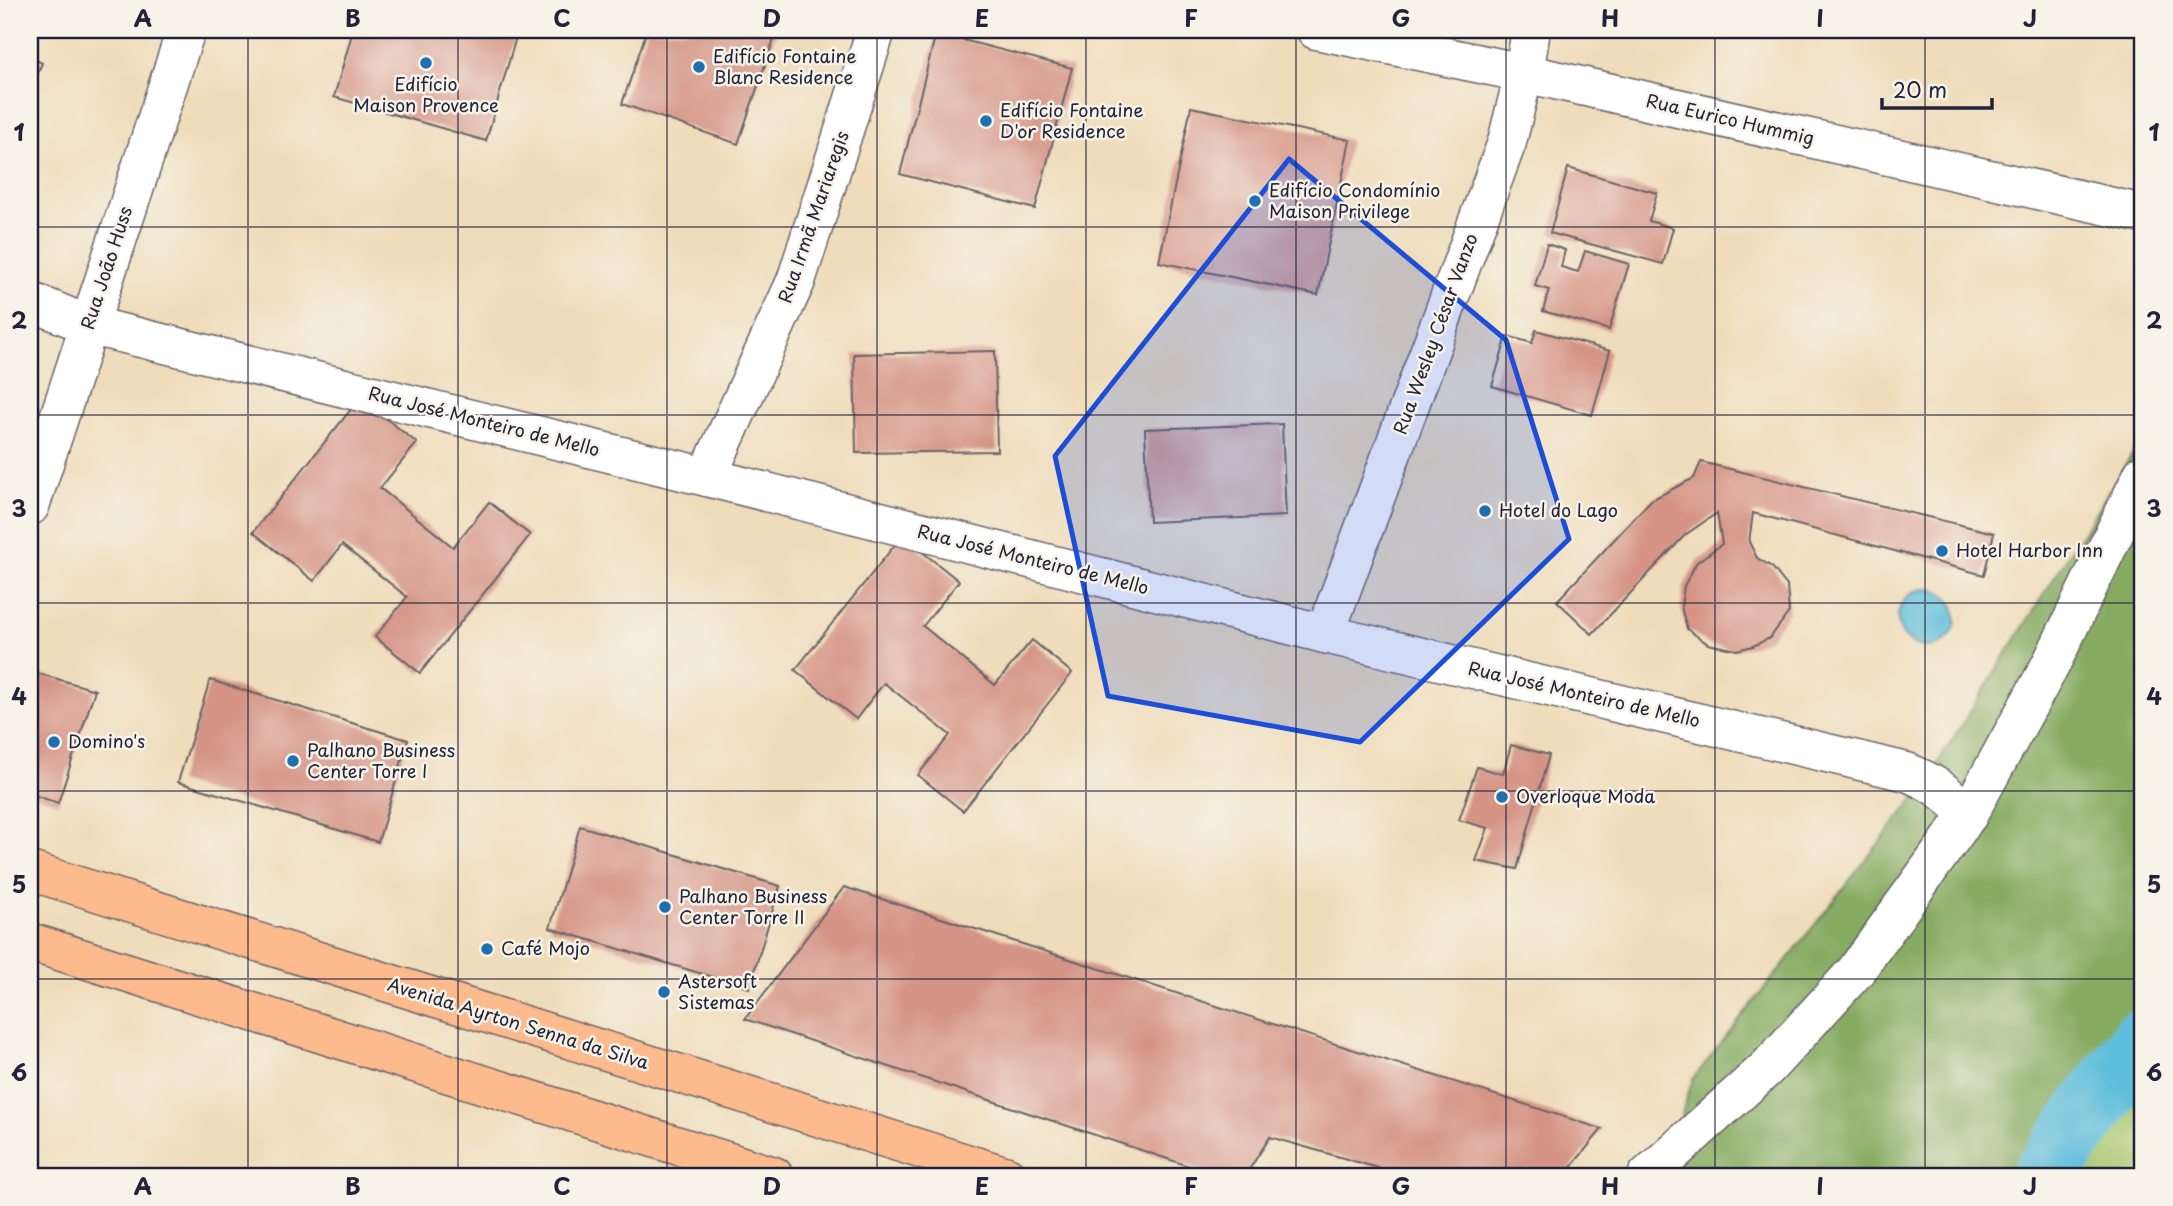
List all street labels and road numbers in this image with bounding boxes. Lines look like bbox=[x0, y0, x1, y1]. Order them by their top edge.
street label: Rua Eurico Hummig bbox=[1644, 86, 1817, 151]
street label: Rua Irmã Mariaregis bbox=[770, 127, 855, 306]
street label: Rua João Huss bbox=[73, 203, 138, 333]
street label: Rua Wesley César Vanzo bbox=[1386, 229, 1484, 438]
street label: Rua José Monteiro de Mello bbox=[366, 379, 603, 462]
street label: Rua José Monteiro de Mello bbox=[915, 517, 1152, 600]
street label: Rua José Monteiro de Mello bbox=[1466, 654, 1703, 733]
street label: Avenida Ayrton Senna da Silva bbox=[384, 970, 652, 1075]

